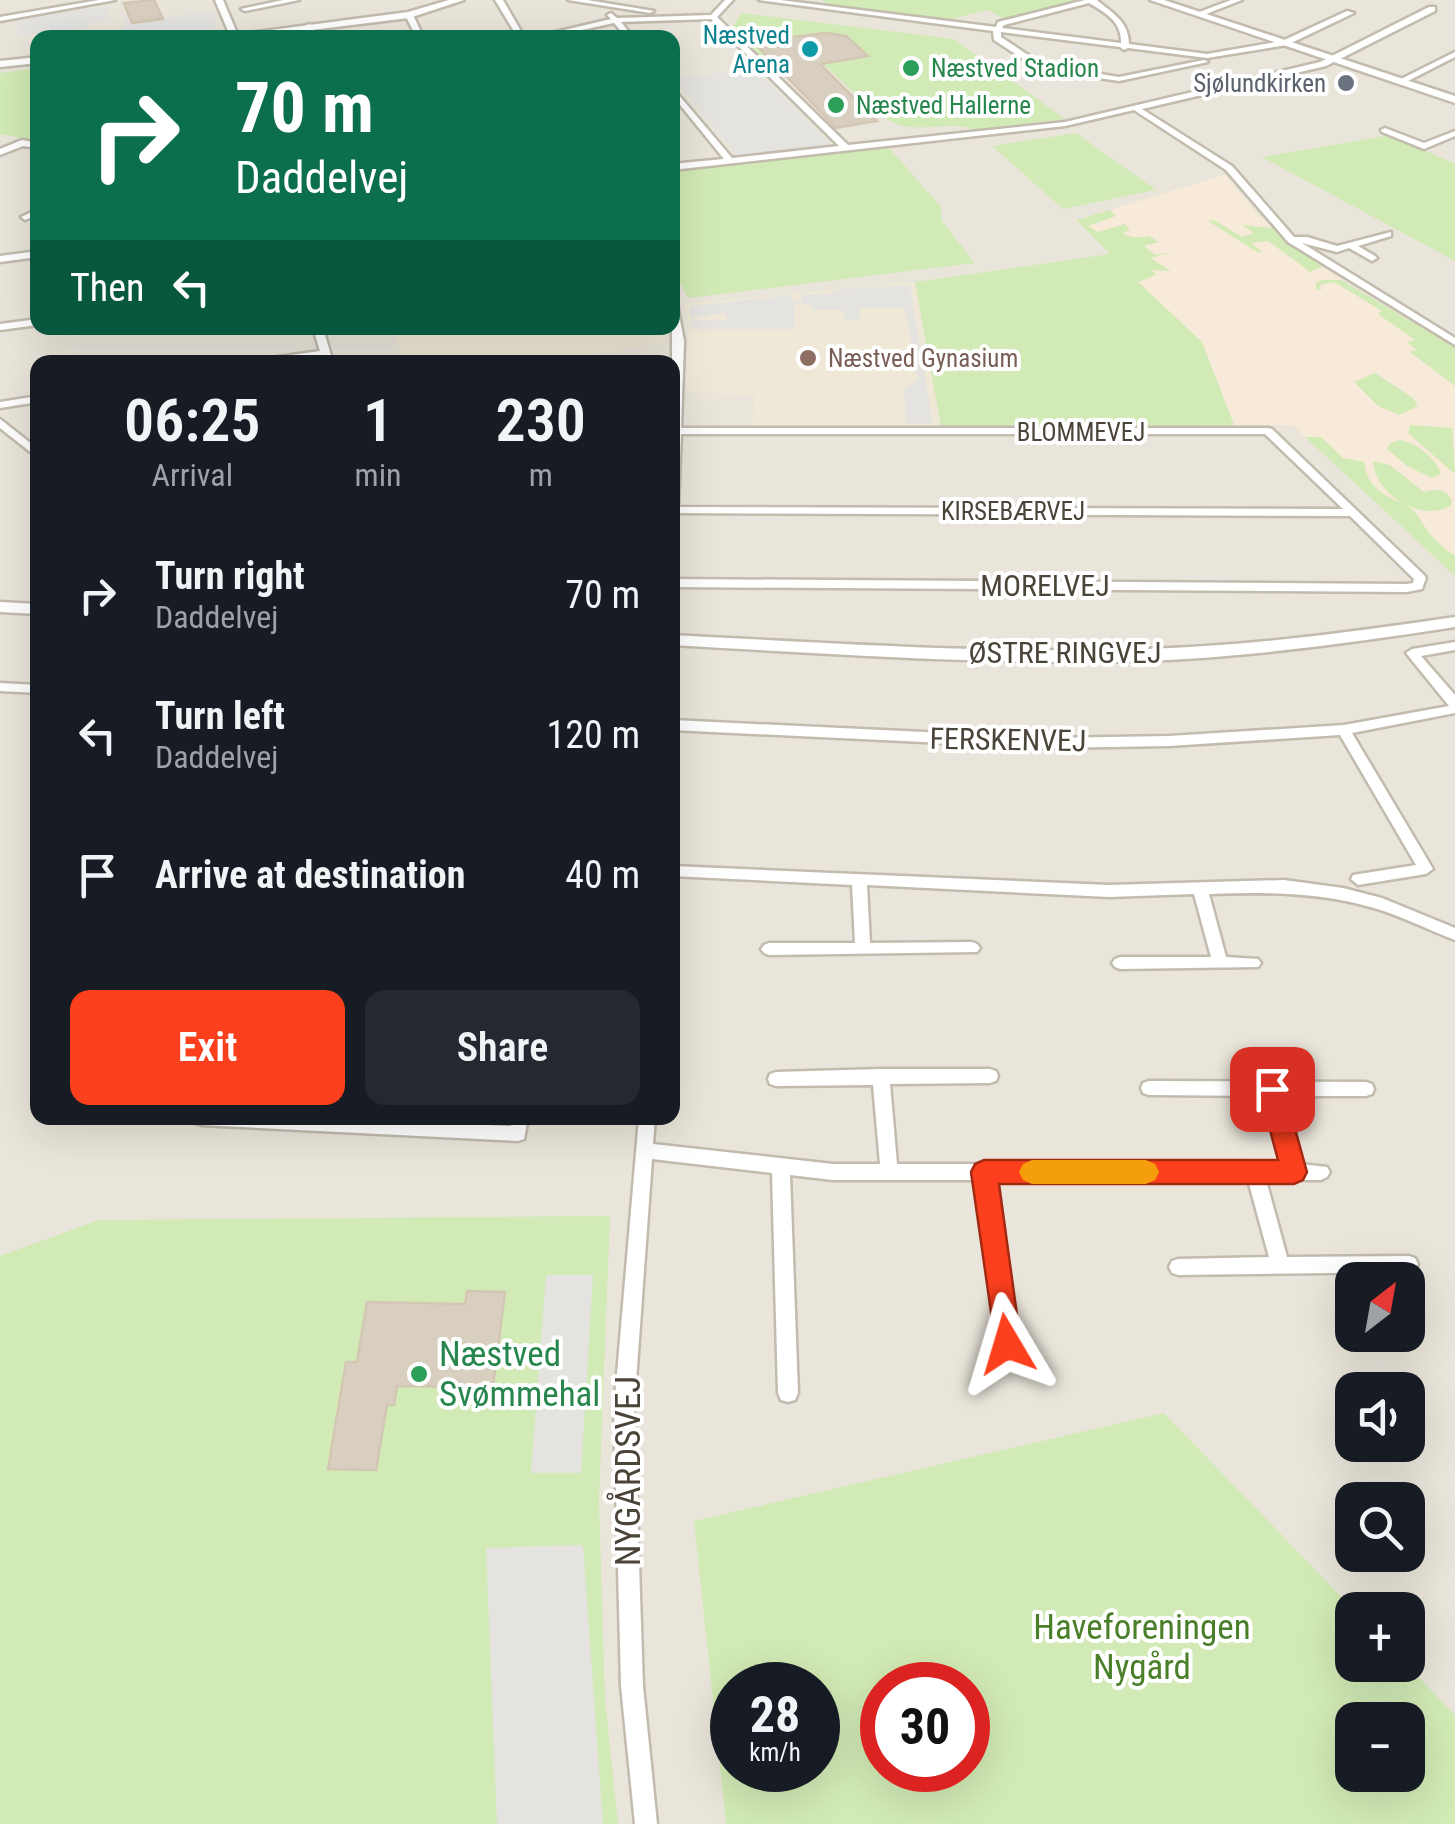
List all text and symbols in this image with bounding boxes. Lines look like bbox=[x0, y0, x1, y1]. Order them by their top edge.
place label: Næstved Arena bbox=[703, 21, 790, 79]
marker: Næstved Arena bbox=[799, 38, 821, 60]
place label: Næstved Stadion bbox=[931, 54, 1099, 83]
marker: Næstved Stadion bbox=[900, 57, 922, 79]
text: 70 m bbox=[235, 67, 374, 149]
place label: Sjølundkirken bbox=[1193, 69, 1326, 98]
icon: right bbox=[70, 70, 200, 200]
marker: Sjølundkirken bbox=[1335, 72, 1357, 94]
place label: Næstved Hallerne bbox=[856, 91, 1031, 120]
marker: Næstved Hallerne bbox=[825, 94, 847, 116]
text: Daddelvej bbox=[235, 151, 408, 204]
icon: left bbox=[164, 260, 219, 315]
text: Then bbox=[70, 266, 144, 310]
place label: Næstved Gynasium bbox=[828, 344, 1018, 373]
marker: Næstved Gynasium bbox=[797, 347, 819, 369]
text: 06:25 bbox=[124, 385, 261, 456]
text: 1 bbox=[363, 385, 393, 456]
text: 230 bbox=[495, 385, 586, 456]
street label: BLOMMEVEJ bbox=[1017, 418, 1145, 447]
text: Arrival bbox=[152, 456, 233, 494]
text: min bbox=[355, 456, 401, 494]
text: m bbox=[529, 456, 553, 494]
street label: KIRSEBÆRVEJ bbox=[941, 497, 1085, 526]
text: Turn right bbox=[155, 554, 305, 598]
icon: right bbox=[70, 568, 125, 623]
street label: MORELVEJ bbox=[980, 568, 1110, 603]
text: 70 m bbox=[565, 573, 640, 617]
text: Daddelvej bbox=[155, 598, 278, 636]
street label: ØSTRE RINGVEJ bbox=[969, 635, 1161, 670]
text: Turn left bbox=[155, 694, 285, 738]
icon: left bbox=[70, 708, 125, 763]
text: 120 m bbox=[546, 713, 640, 757]
street label: FERSKENVEJ bbox=[929, 721, 1087, 758]
text: Daddelvej bbox=[155, 738, 278, 776]
icon: arrive bbox=[70, 848, 125, 903]
text: Arrive at destination bbox=[155, 853, 465, 897]
text: 40 m bbox=[565, 853, 640, 897]
button: Exit bbox=[70, 990, 345, 1105]
button: Share bbox=[365, 990, 640, 1105]
pin bbox=[1230, 1047, 1315, 1132]
icon: arrive bbox=[1245, 1062, 1300, 1117]
north arrow bbox=[1335, 1262, 1425, 1352]
map controls bbox=[1335, 1262, 1425, 1792]
position arrow bbox=[955, 1292, 1059, 1396]
place label: Næstved Svømmehal bbox=[439, 1334, 600, 1415]
marker: Næstved Svømmehal bbox=[408, 1363, 430, 1385]
button: sound bbox=[1335, 1372, 1425, 1462]
street label: NYGÅRDSVEJ bbox=[606, 1376, 649, 1566]
button: search bbox=[1335, 1482, 1425, 1572]
button: + bbox=[1335, 1592, 1425, 1682]
park label: Haveforeningen Nygård bbox=[1033, 1607, 1251, 1688]
speed limit sign: 30 bbox=[860, 1662, 990, 1792]
text: 28 bbox=[750, 1686, 800, 1744]
button: − bbox=[1335, 1702, 1425, 1792]
text: km/h bbox=[749, 1738, 801, 1767]

